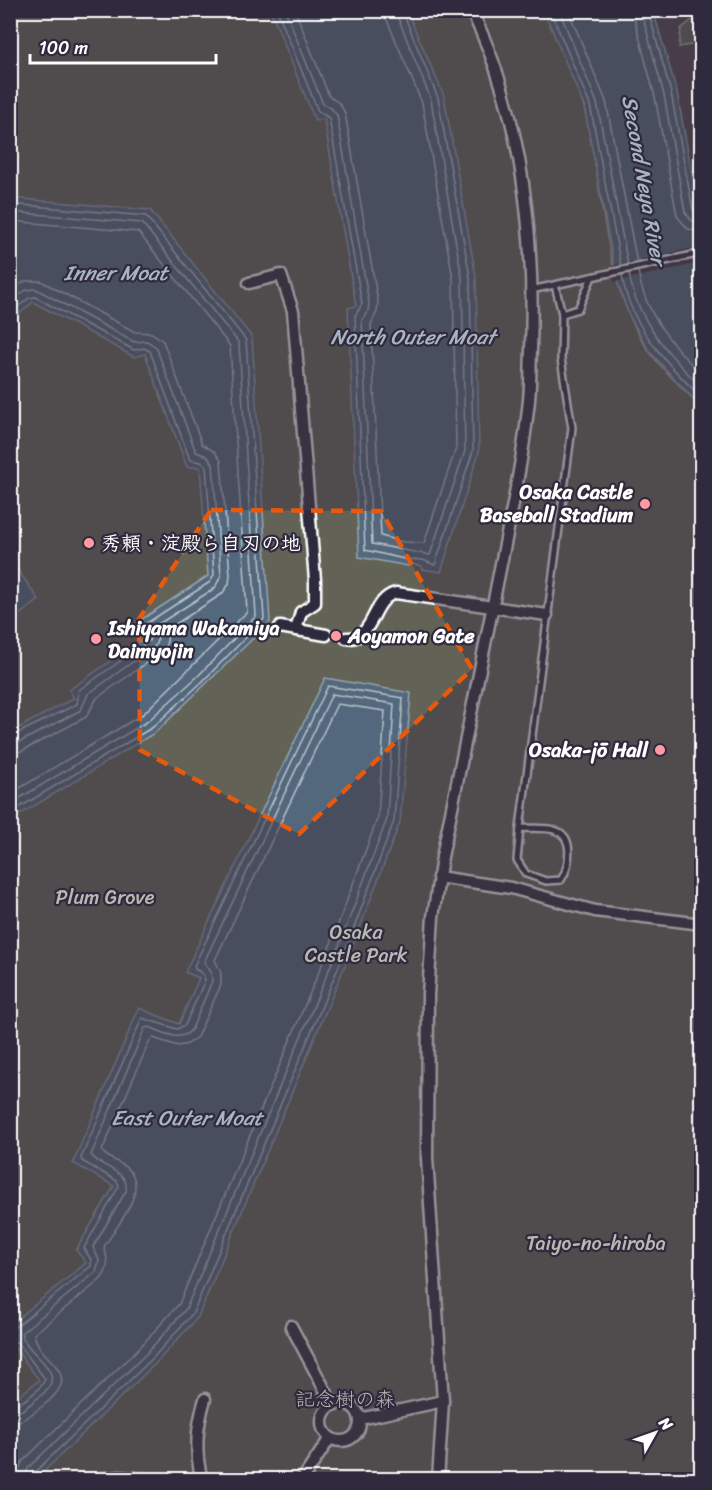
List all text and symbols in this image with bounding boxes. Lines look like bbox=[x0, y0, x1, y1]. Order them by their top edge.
scale bar bbox=[30, 27, 216, 65]
text: 100 m bbox=[39, 32, 88, 64]
water label: Second Neya River bbox=[610, 92, 678, 271]
water label: Inner Moat bbox=[63, 254, 170, 292]
water label: North Outer Moat bbox=[331, 318, 499, 356]
place label: Osaka Castle Baseball Stadium bbox=[480, 475, 634, 533]
marker: Osaka Castle Baseball Stadium bbox=[638, 497, 652, 511]
place label: 秀頼・淀殿ら自刃の地 bbox=[101, 526, 301, 561]
marker: 秀頼・淀殿ら自刃の地 bbox=[82, 536, 96, 550]
place label: Ishiyama Wakamiya Daimyojin bbox=[107, 611, 279, 669]
place label: Aoyamon Gate bbox=[347, 619, 475, 654]
marker: Aoyamon Gate bbox=[329, 629, 343, 643]
marker: Ishiyama Wakamiya Daimyojin bbox=[89, 632, 103, 646]
place label: Osaka-jō Hall bbox=[529, 733, 649, 768]
marker: Osaka-jō Hall bbox=[653, 743, 667, 757]
park label: Plum Grove bbox=[56, 880, 155, 915]
park label: Osaka Castle Park bbox=[305, 915, 408, 973]
water label: East Outer Moat bbox=[111, 1099, 266, 1137]
park label: Taiyo-no-hiroba bbox=[526, 1226, 666, 1261]
park label: 記念樹の森 bbox=[295, 1382, 395, 1417]
north arrow bbox=[625, 1403, 685, 1463]
text: N bbox=[651, 1409, 681, 1438]

